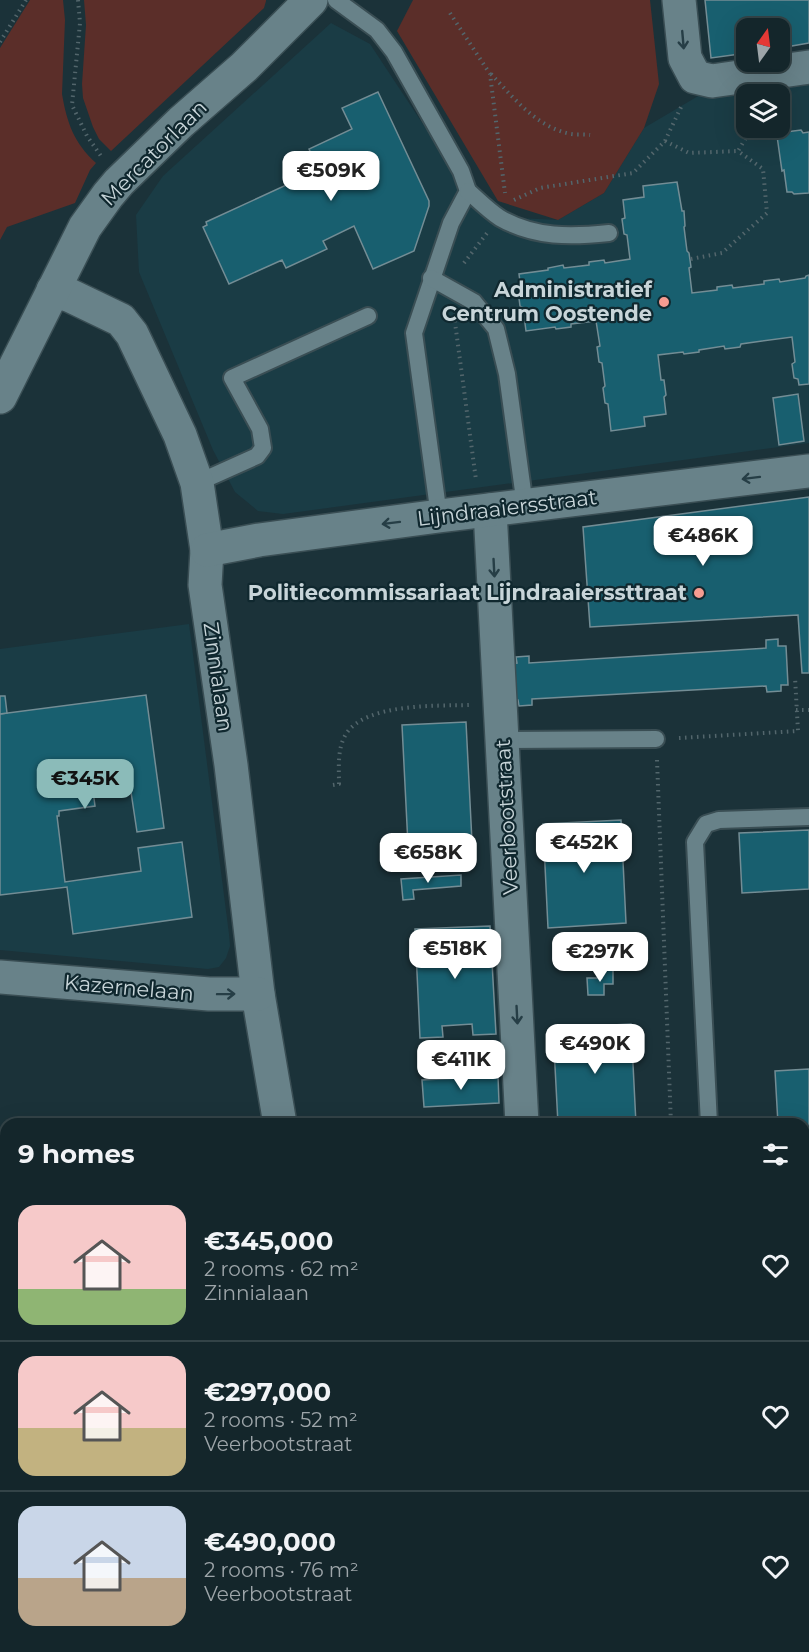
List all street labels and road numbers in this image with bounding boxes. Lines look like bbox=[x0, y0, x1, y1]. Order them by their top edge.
street label: Mercatorlaan bbox=[96, 95, 212, 211]
street label: Lijndraaiersstraat bbox=[416, 484, 598, 531]
street label: Zinnialaan bbox=[198, 621, 239, 733]
street label: Veerbootstraat bbox=[490, 739, 523, 896]
street label: Kazernelaan bbox=[63, 969, 195, 1006]

